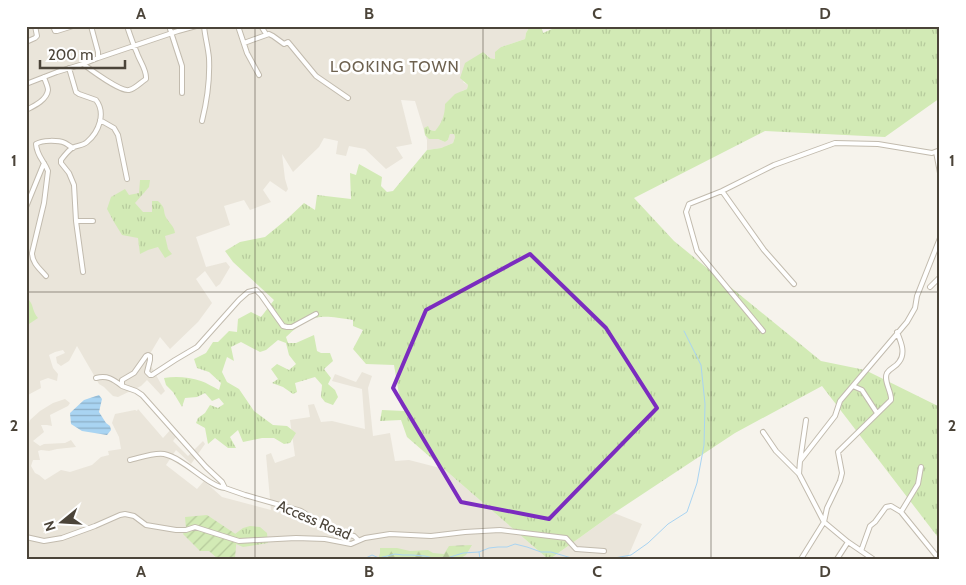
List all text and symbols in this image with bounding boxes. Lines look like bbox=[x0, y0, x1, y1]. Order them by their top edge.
text: A bbox=[136, 4, 146, 23]
text: B bbox=[364, 4, 374, 23]
text: C bbox=[592, 4, 602, 23]
text: D bbox=[819, 4, 831, 23]
scale bar bbox=[40, 38, 125, 70]
text: 200 m bbox=[48, 46, 93, 64]
district label: LOOKING TOWN bbox=[330, 57, 460, 76]
text: 1 bbox=[11, 151, 17, 170]
text: 1 bbox=[949, 151, 955, 170]
text: 2 bbox=[10, 416, 18, 435]
text: 2 bbox=[948, 416, 956, 435]
street label: Access Road bbox=[274, 496, 354, 544]
north arrow bbox=[38, 498, 88, 548]
text: N bbox=[40, 519, 60, 534]
text: A bbox=[136, 562, 146, 581]
text: B bbox=[364, 562, 374, 581]
text: C bbox=[592, 562, 602, 581]
text: D bbox=[819, 562, 831, 581]

